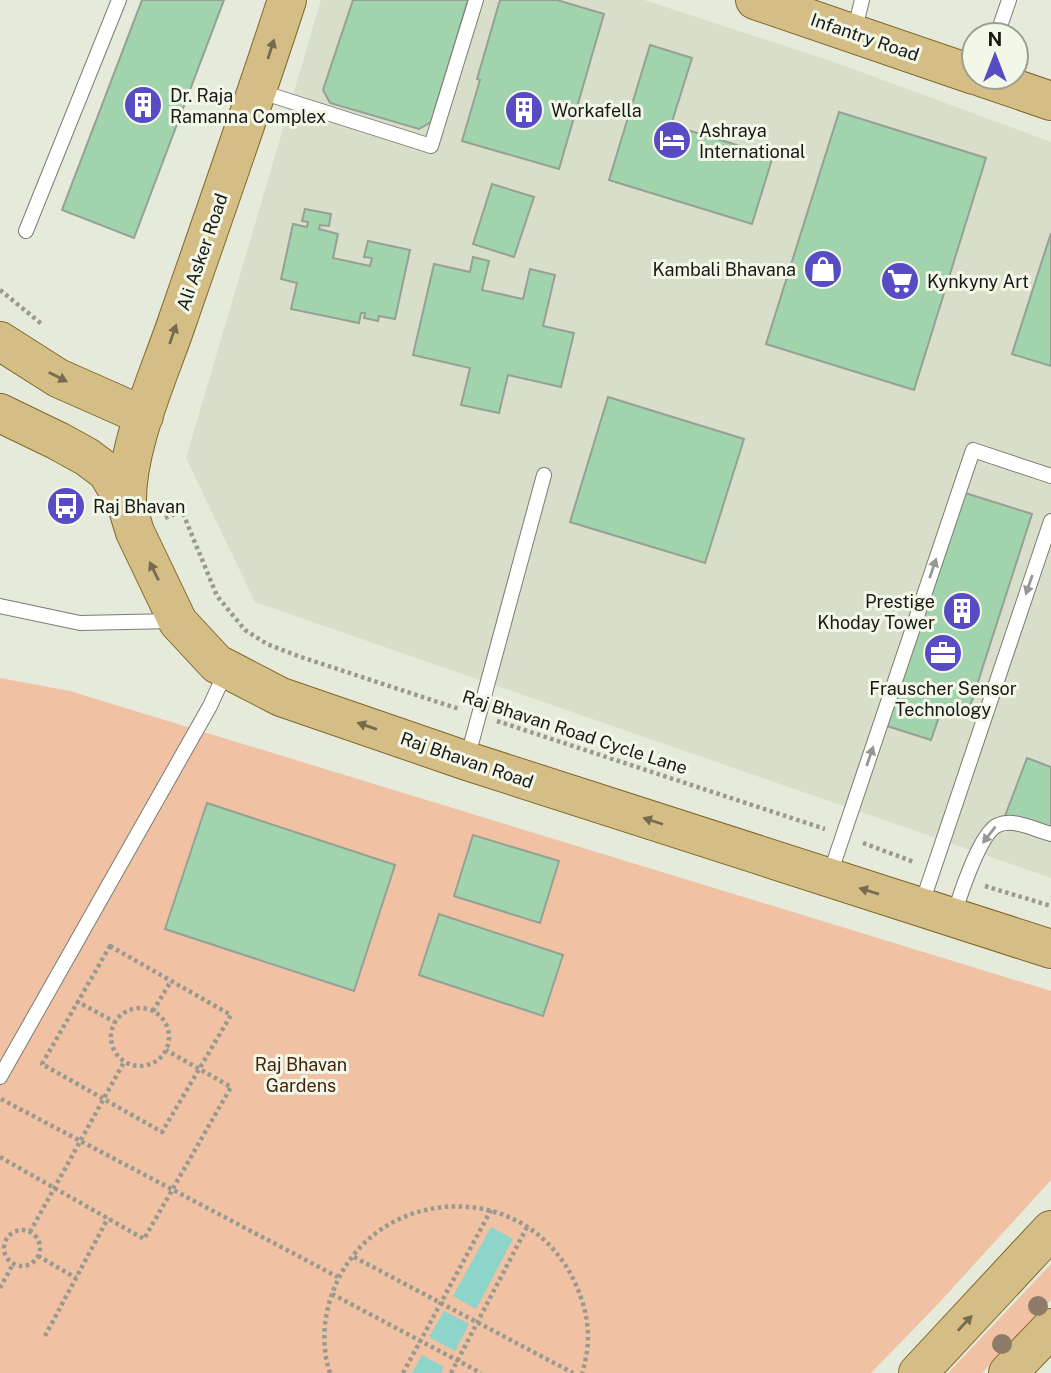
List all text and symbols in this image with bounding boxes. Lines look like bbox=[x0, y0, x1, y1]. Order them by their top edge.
street label: Infantry Road bbox=[808, 9, 922, 65]
north arrow bbox=[960, 21, 1030, 91]
text: N bbox=[988, 28, 1002, 50]
one-way arrow bbox=[266, 39, 277, 60]
building icon: Dr. Raja Ramanna Complex bbox=[122, 84, 164, 126]
place label: Dr. Raja Ramanna Complex bbox=[170, 85, 326, 127]
building icon: Workafella bbox=[503, 89, 545, 131]
place label: Workafella bbox=[551, 100, 642, 121]
hotel icon: Ashraya International bbox=[651, 119, 693, 161]
place label: Ashraya International bbox=[699, 120, 805, 162]
street label: Ali Asker Road bbox=[172, 191, 232, 313]
shop icon: Kambali Bhavana bbox=[802, 248, 844, 290]
place label: Kambali Bhavana bbox=[652, 259, 796, 280]
supermarket icon: Kynkyny Art bbox=[879, 260, 921, 302]
place label: Kynkyny Art bbox=[927, 271, 1029, 292]
one-way arrow bbox=[168, 324, 179, 345]
one-way arrow bbox=[48, 371, 68, 382]
bus stop icon: Raj Bhavan bbox=[45, 485, 87, 527]
place label: Raj Bhavan bbox=[93, 496, 185, 517]
one-way arrow bbox=[928, 558, 939, 579]
one-way arrow bbox=[148, 561, 160, 581]
one-way arrow bbox=[1023, 575, 1034, 596]
building icon: Prestige Khoday Tower bbox=[941, 590, 983, 632]
place label: Prestige Khoday Tower bbox=[817, 591, 935, 633]
office icon: Frauscher Sensor Technology bbox=[922, 632, 964, 674]
place label: Frauscher Sensor Technology bbox=[869, 678, 1017, 720]
street label: Raj Bhavan Road Cycle Lane bbox=[460, 685, 690, 779]
one-way arrow bbox=[356, 720, 377, 731]
street label: Raj Bhavan Road bbox=[398, 727, 536, 793]
one-way arrow bbox=[865, 745, 876, 766]
one-way arrow bbox=[642, 816, 663, 826]
one-way arrow bbox=[982, 825, 997, 843]
one-way arrow bbox=[858, 886, 879, 896]
park label: Raj Bhavan Gardens bbox=[255, 1054, 347, 1096]
one-way arrow bbox=[956, 1315, 972, 1332]

